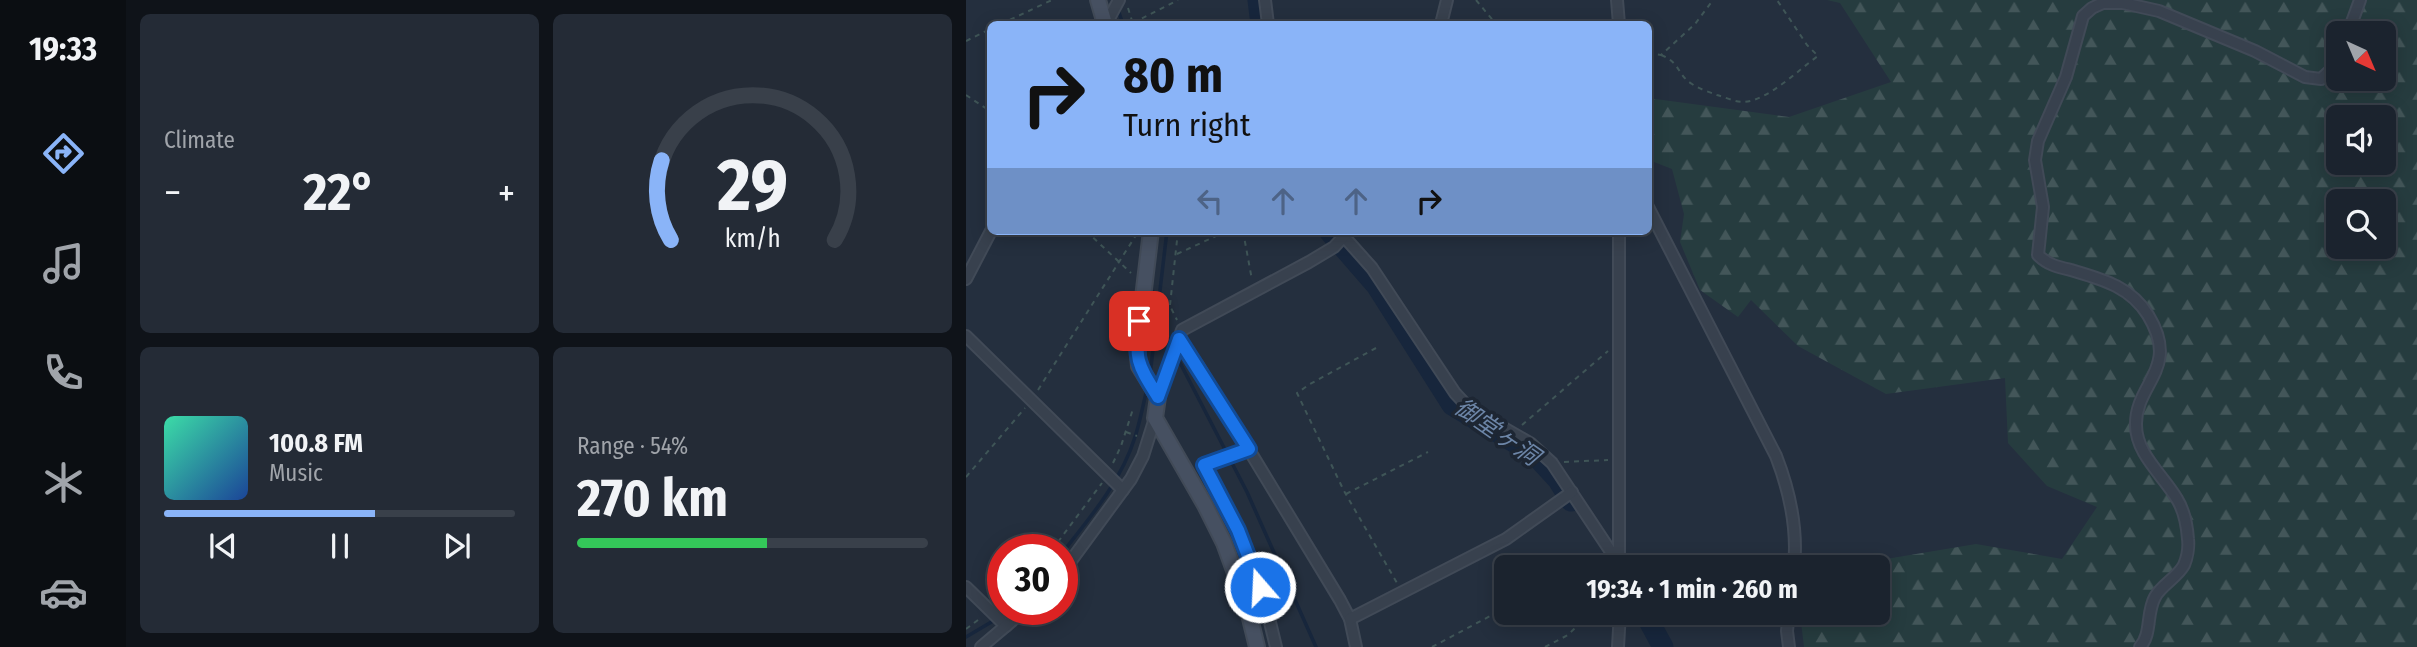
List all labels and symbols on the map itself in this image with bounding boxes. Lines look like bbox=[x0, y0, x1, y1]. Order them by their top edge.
north arrow bbox=[2326, 21, 2396, 91]
pin bbox=[1109, 291, 1169, 351]
water label: 御堂ヶ洞 bbox=[1450, 393, 1548, 473]
speed limit sign: 30 bbox=[987, 534, 1078, 625]
position arrow bbox=[1223, 550, 1297, 624]

